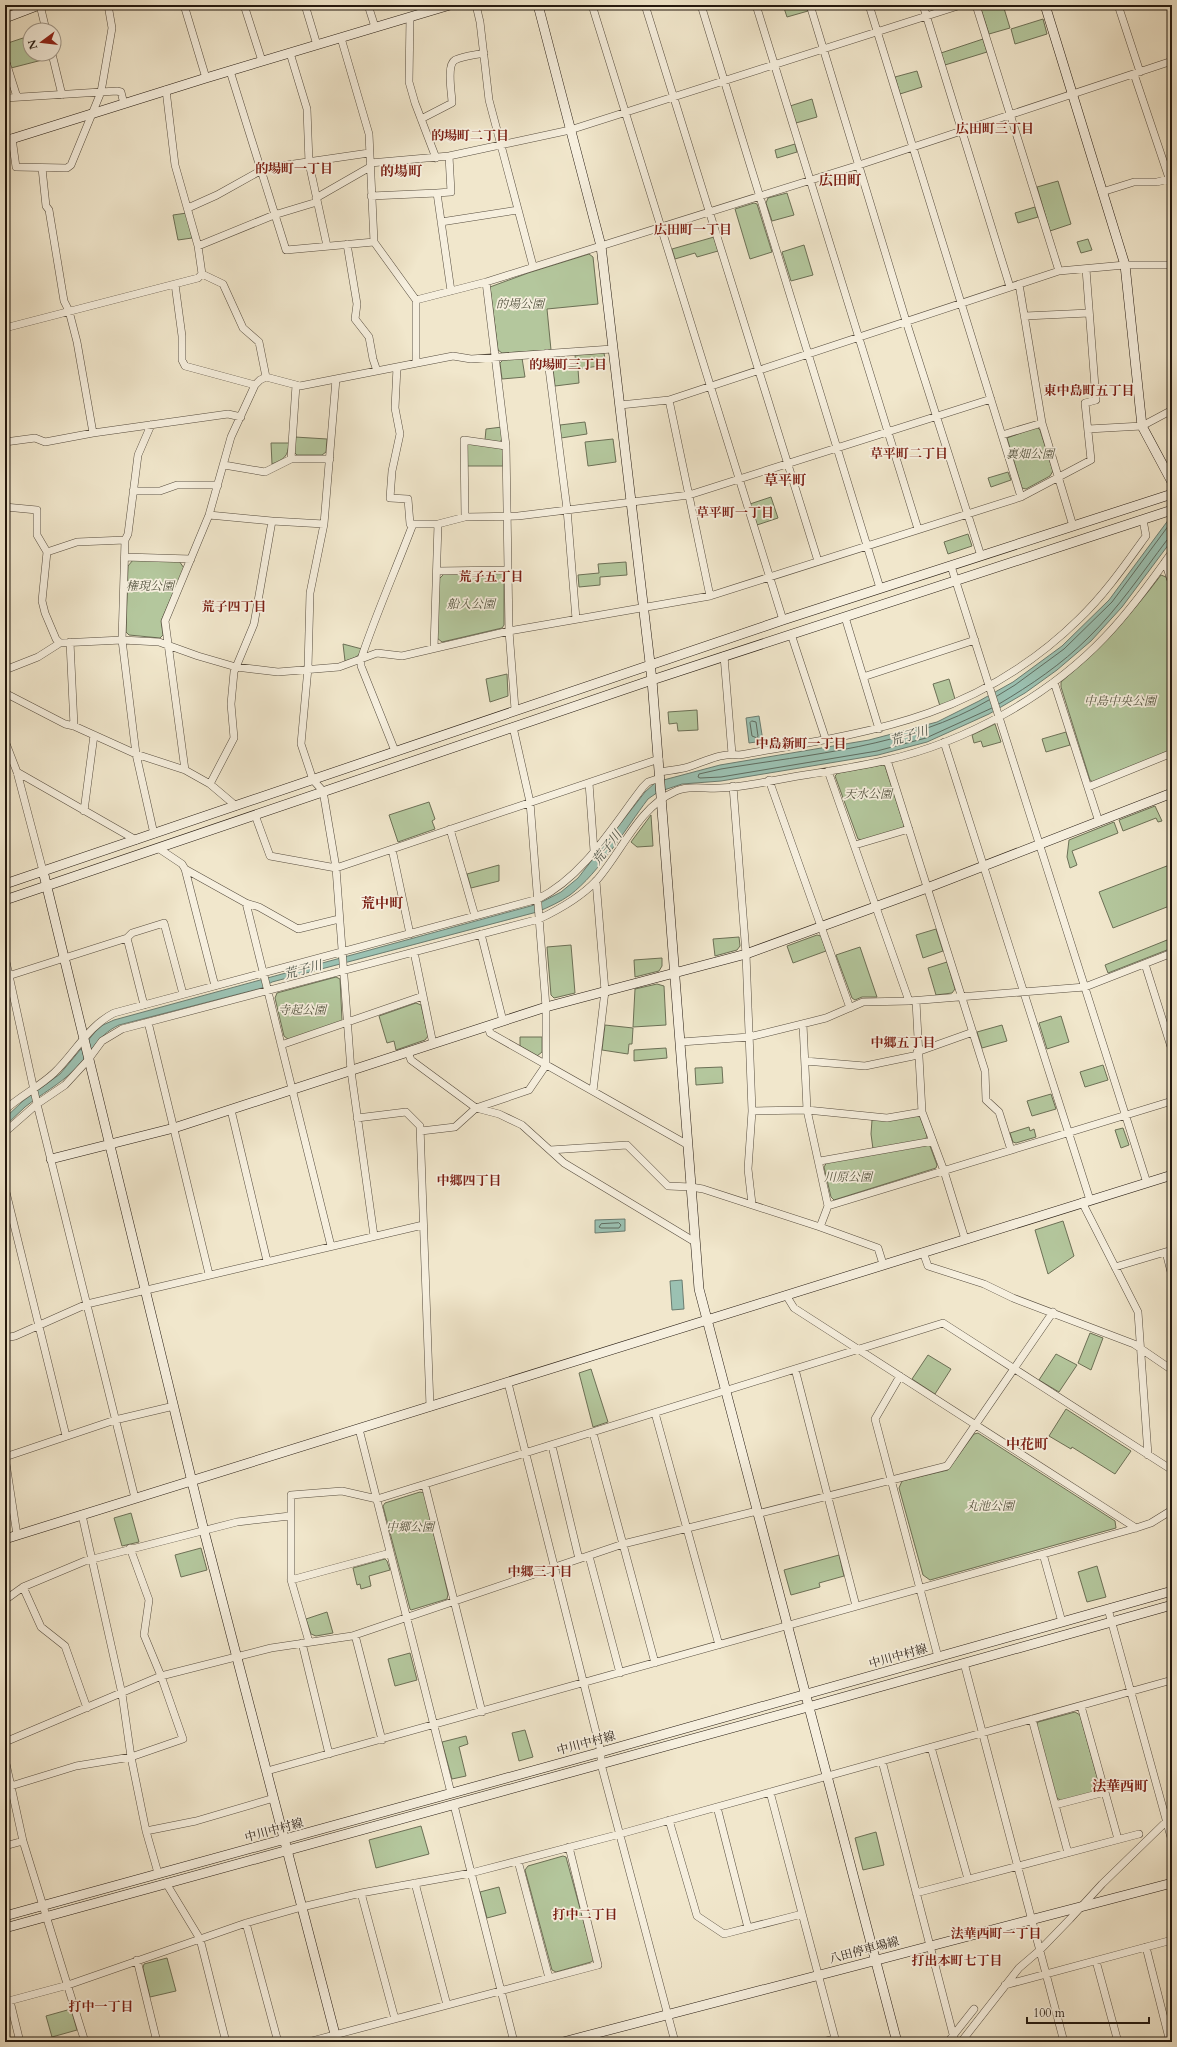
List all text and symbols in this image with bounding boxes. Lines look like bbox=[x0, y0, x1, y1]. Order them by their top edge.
north arrow bbox=[22, 22, 62, 62]
text: N bbox=[24, 37, 41, 51]
district label: 広田町三丁目 bbox=[956, 120, 1034, 138]
district label: 的場町二丁目 bbox=[431, 127, 509, 145]
district label: 的場町一丁目 bbox=[255, 160, 333, 178]
district label: 的場町 bbox=[380, 162, 423, 181]
district label: 広田町 bbox=[819, 171, 862, 190]
district label: 広田町一丁目 bbox=[654, 221, 732, 239]
park label: 的場公園 bbox=[496, 296, 546, 312]
district label: 的場町三丁目 bbox=[529, 356, 607, 374]
district label: 東中島町五丁目 bbox=[1043, 382, 1135, 400]
district label: 草平町二丁目 bbox=[870, 445, 948, 463]
park label: 裏畑公園 bbox=[1006, 446, 1056, 462]
district label: 草平町 bbox=[764, 471, 807, 490]
district label: 草平町一丁目 bbox=[696, 504, 774, 522]
district label: 荒子五丁目 bbox=[458, 568, 524, 586]
park label: 権現公園 bbox=[126, 578, 176, 594]
park label: 船入公園 bbox=[447, 596, 497, 612]
district label: 荒子四丁目 bbox=[201, 598, 267, 616]
park label: 中島中央公園 bbox=[1084, 693, 1158, 709]
water label: 荒子川 bbox=[888, 721, 932, 750]
district label: 中島新町一丁目 bbox=[755, 735, 847, 753]
park label: 天水公園 bbox=[844, 786, 894, 802]
water label: 荒子川 bbox=[588, 826, 627, 869]
district label: 荒中町 bbox=[361, 894, 404, 913]
water label: 荒子川 bbox=[282, 956, 326, 984]
park label: 寺起公園 bbox=[278, 1002, 328, 1018]
district label: 中郷五丁目 bbox=[870, 1034, 936, 1052]
park label: 川原公園 bbox=[824, 1169, 874, 1185]
district label: 中郷四丁目 bbox=[436, 1172, 502, 1190]
district label: 中花町 bbox=[1006, 1435, 1049, 1454]
park label: 丸池公園 bbox=[966, 1498, 1016, 1514]
park label: 中郷公園 bbox=[386, 1519, 436, 1535]
district label: 中郷三丁目 bbox=[507, 1563, 573, 1581]
street label: 中川中村線 bbox=[867, 1640, 929, 1672]
street label: 中川中村線 bbox=[555, 1728, 617, 1758]
district label: 法華西町 bbox=[1092, 1777, 1149, 1796]
street label: 中川中村線 bbox=[243, 1815, 305, 1845]
district label: 打中二丁目 bbox=[552, 1906, 618, 1924]
district label: 法華西町一丁目 bbox=[950, 1925, 1042, 1943]
street label: 八田停車場線 bbox=[827, 1933, 901, 1967]
district label: 打出本町七丁目 bbox=[911, 1952, 1003, 1970]
district label: 打中一丁目 bbox=[68, 1998, 134, 2016]
scale bar bbox=[1027, 1999, 1149, 2025]
text: 100 m bbox=[1033, 2005, 1066, 2021]

